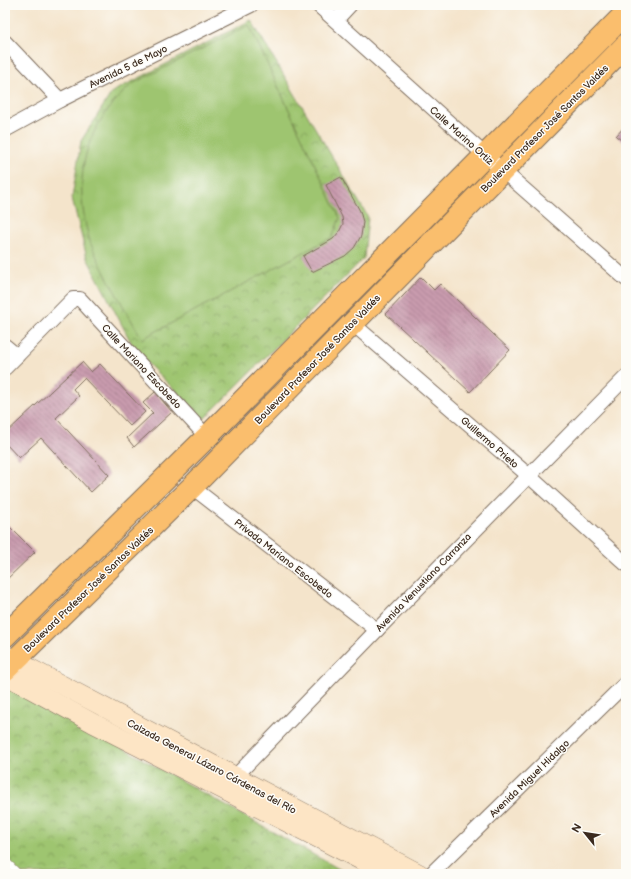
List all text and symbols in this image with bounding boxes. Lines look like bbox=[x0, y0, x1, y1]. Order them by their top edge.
street label: Avenida 5 de Mayo bbox=[87, 43, 170, 91]
street label: Boulevard Profesor José Santos Valdés bbox=[478, 62, 611, 195]
street label: Calle Marino Ortiz bbox=[427, 104, 496, 168]
street label: Boulevard Profesor José Santos Valdés bbox=[252, 292, 383, 427]
street label: Calle Mariano Escobedo bbox=[99, 322, 184, 412]
street label: Guillermo Prieto bbox=[458, 414, 521, 471]
street label: Privada Mariano Escobedo bbox=[232, 517, 335, 601]
street label: Boulevard Profesor José Santos Valdés bbox=[21, 524, 156, 655]
street label: Avenida Venustiano Carranza bbox=[373, 531, 474, 634]
street label: Calzada General Lázaro Cárdenas del Río bbox=[125, 717, 299, 817]
street label: Avenida Miguel Hidalgo bbox=[487, 737, 572, 820]
north arrow bbox=[565, 813, 605, 853]
text: N bbox=[569, 821, 584, 835]

